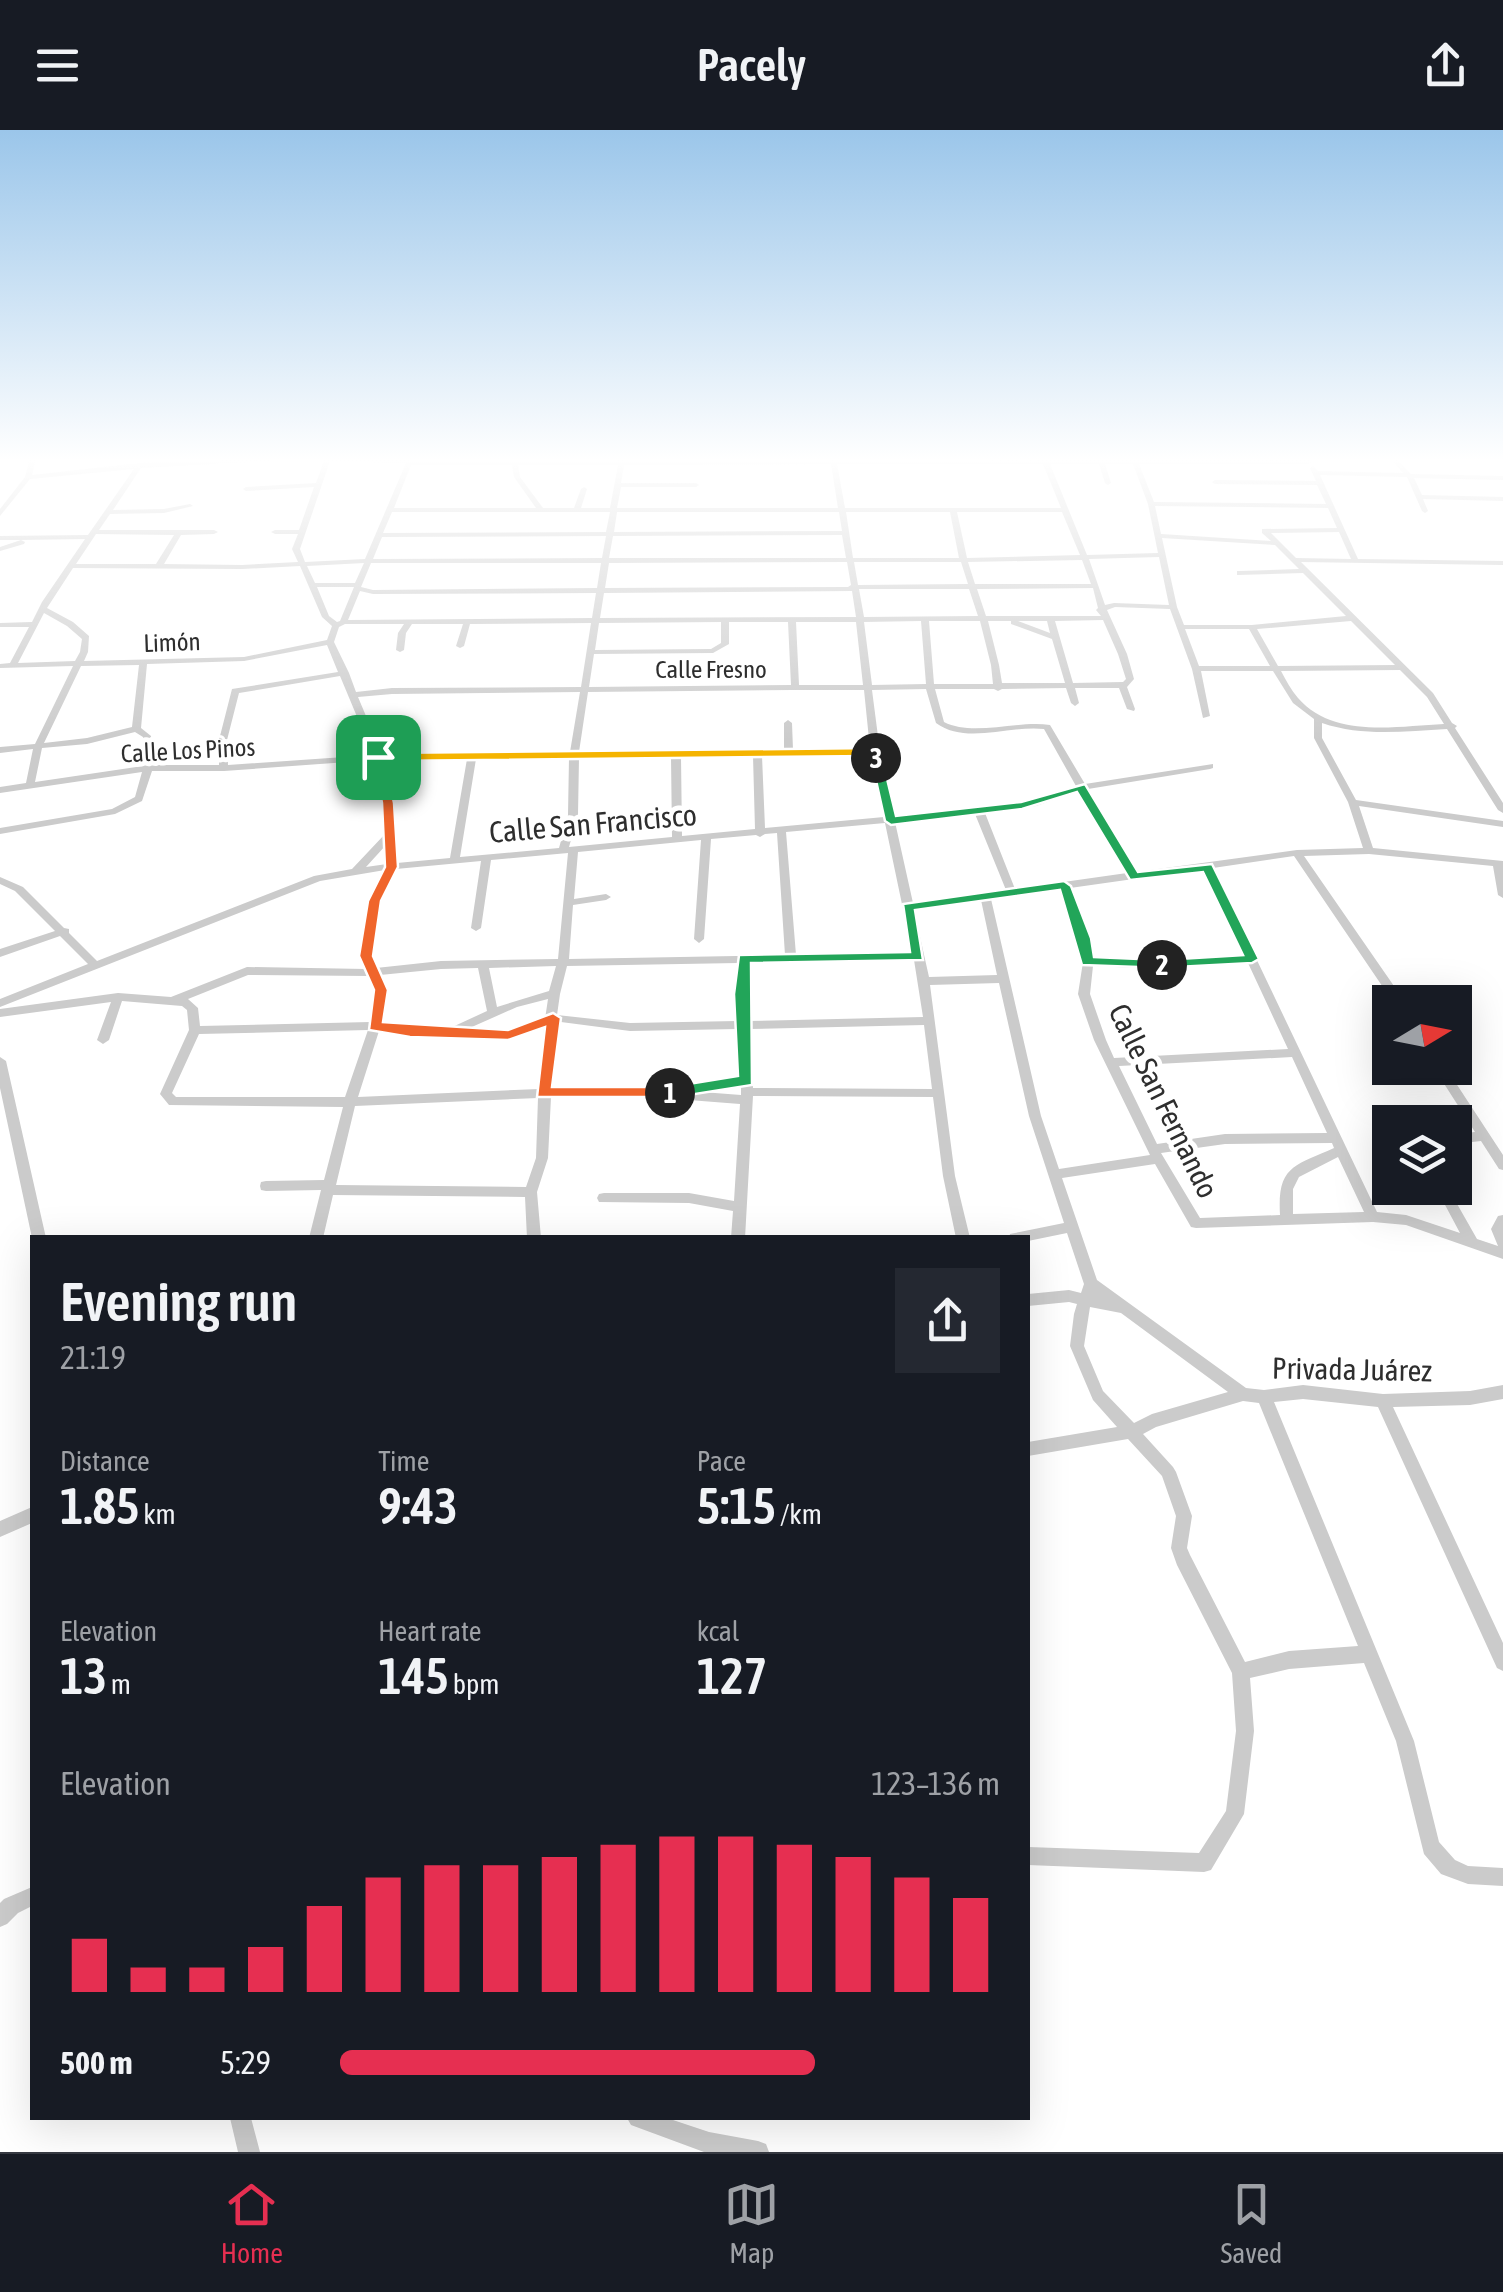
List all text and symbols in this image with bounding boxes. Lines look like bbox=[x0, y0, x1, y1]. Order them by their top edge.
icon: menu bbox=[30, 38, 85, 93]
icon: share bbox=[1418, 38, 1473, 93]
text: Pacely bbox=[697, 39, 806, 91]
street label: Limón bbox=[143, 627, 201, 657]
street label: Calle Fresno bbox=[655, 655, 767, 683]
pin bbox=[336, 715, 421, 800]
icon: arrive bbox=[351, 730, 406, 785]
street label: Calle Los Pinos bbox=[120, 732, 256, 768]
pin: 3 bbox=[851, 733, 901, 783]
text: 3 bbox=[869, 742, 883, 774]
street label: Calle San Francisco bbox=[488, 797, 698, 849]
pin: 2 bbox=[1137, 940, 1187, 990]
text: 2 bbox=[1155, 949, 1169, 981]
north arrow bbox=[1372, 985, 1472, 1085]
map controls bbox=[1372, 985, 1472, 1205]
street label: Calle San Fernando bbox=[1102, 998, 1225, 1203]
pin: 1 bbox=[645, 1068, 695, 1118]
text: 1 bbox=[663, 1077, 677, 1109]
button: layers bbox=[1372, 1105, 1472, 1205]
button: share bbox=[895, 1268, 1000, 1373]
text: Evening run bbox=[60, 1270, 297, 1333]
text: 21:19 bbox=[60, 1339, 126, 1376]
street label: Privada Juárez bbox=[1272, 1351, 1433, 1387]
text: Distance bbox=[60, 1445, 150, 1477]
text: Time bbox=[378, 1445, 429, 1477]
text: Pace bbox=[697, 1445, 746, 1477]
text: 1.85 bbox=[60, 1477, 139, 1535]
text: 9:43 bbox=[378, 1477, 458, 1535]
text: 5:15 bbox=[697, 1477, 776, 1535]
text: km bbox=[139, 1498, 176, 1530]
text: /km bbox=[776, 1498, 822, 1530]
text: Elevation bbox=[60, 1615, 157, 1647]
text: Heart rate bbox=[378, 1615, 481, 1647]
text: kcal bbox=[697, 1615, 739, 1647]
text: 13 bbox=[60, 1647, 107, 1705]
text: 145 bbox=[378, 1647, 449, 1705]
text: 127 bbox=[697, 1647, 767, 1705]
text: m bbox=[107, 1668, 131, 1700]
text: bpm bbox=[449, 1668, 499, 1700]
text: Elevation bbox=[60, 1765, 171, 1802]
text: 123–136 m bbox=[871, 1765, 1000, 1802]
text: 500 m bbox=[60, 2044, 133, 2081]
text: 5:29 bbox=[220, 2044, 271, 2081]
tab: Home bbox=[221, 2177, 283, 2269]
tab: Map bbox=[724, 2177, 779, 2269]
tab: Saved bbox=[1220, 2177, 1282, 2269]

